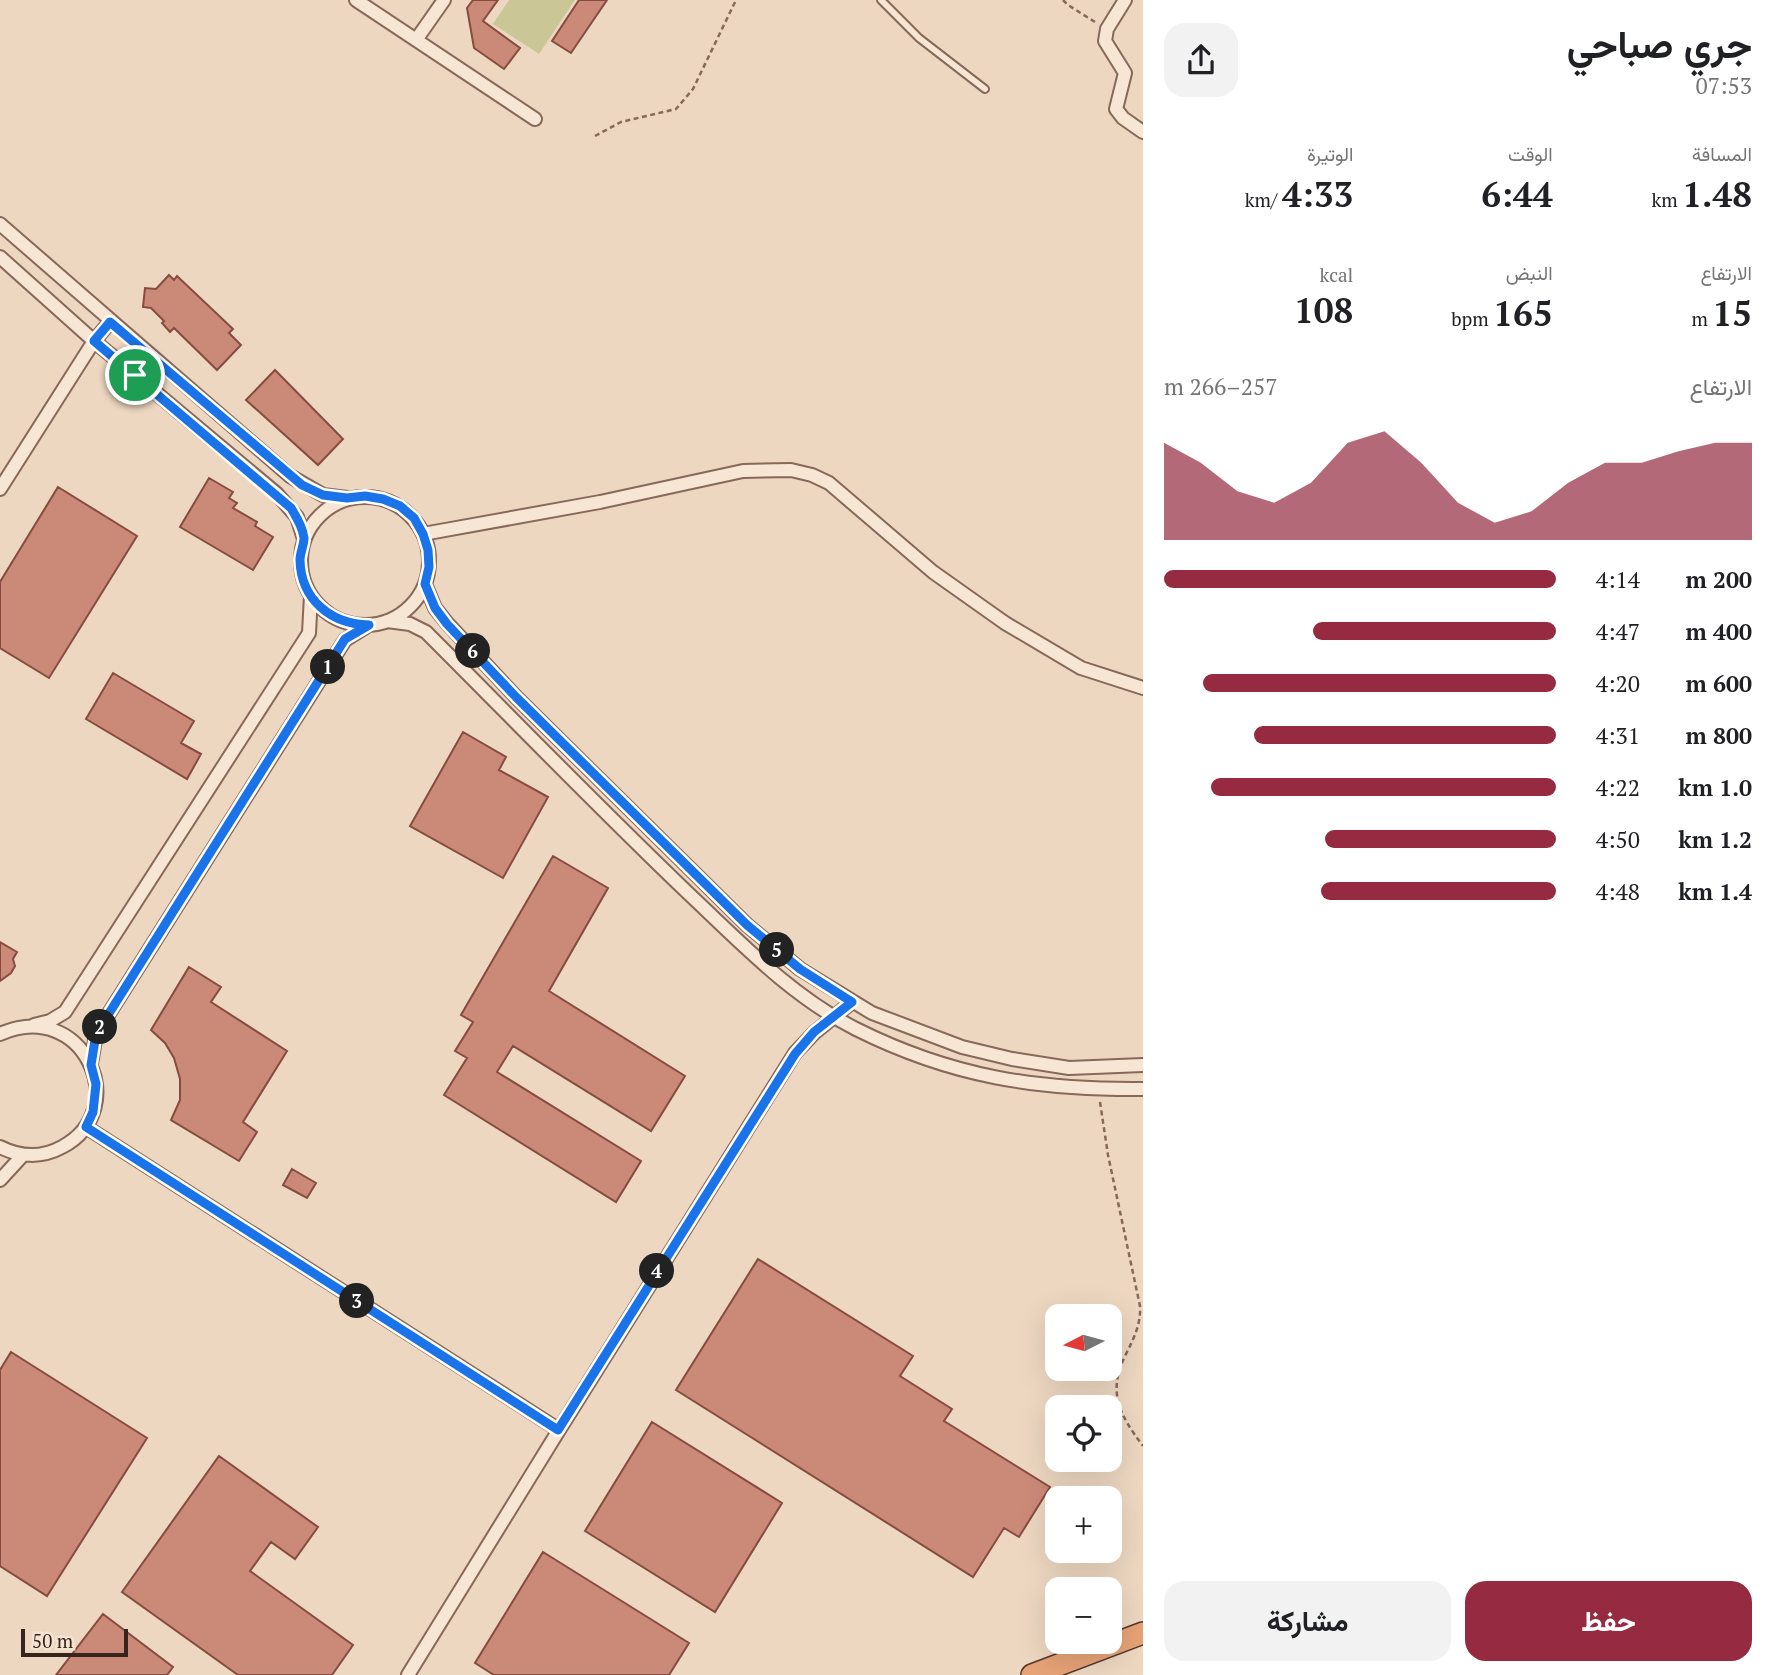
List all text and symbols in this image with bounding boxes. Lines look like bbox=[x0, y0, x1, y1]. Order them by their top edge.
text: جري صباحي bbox=[1567, 19, 1752, 69]
button: share bbox=[1164, 23, 1238, 97]
text: 07:53 bbox=[1695, 70, 1752, 101]
text: الوتيرة bbox=[1307, 141, 1353, 166]
text: الوقت bbox=[1508, 141, 1553, 166]
text: المسافة bbox=[1692, 141, 1752, 166]
text: 4:33 bbox=[1282, 171, 1353, 217]
text: 6:44 bbox=[1481, 171, 1553, 217]
text: 1.48 bbox=[1682, 171, 1752, 217]
text: /km bbox=[1245, 187, 1282, 212]
text: km bbox=[1651, 187, 1682, 212]
text: النبض bbox=[1506, 260, 1553, 285]
text: الارتفاع bbox=[1700, 260, 1752, 285]
text: kcal bbox=[1320, 262, 1353, 287]
text: 108 bbox=[1294, 287, 1353, 333]
text: 165 bbox=[1493, 290, 1553, 336]
text: 15 bbox=[1712, 290, 1752, 336]
text: bpm bbox=[1451, 306, 1493, 331]
text: m bbox=[1691, 306, 1712, 331]
pin bbox=[105, 345, 165, 405]
icon: arrive bbox=[116, 356, 154, 394]
text: 257–266 m bbox=[1164, 371, 1277, 402]
text: الارتفاع bbox=[1690, 371, 1752, 402]
text: 4:14 bbox=[1596, 564, 1640, 595]
text: 200 m bbox=[1686, 564, 1752, 595]
text: 4:47 bbox=[1596, 616, 1640, 647]
text: 400 m bbox=[1686, 616, 1752, 647]
pin: 6 bbox=[456, 634, 490, 668]
text: 6 bbox=[467, 638, 478, 663]
pin: 1 bbox=[310, 650, 346, 684]
text: 1 bbox=[322, 654, 333, 679]
text: 4:20 bbox=[1596, 668, 1640, 699]
text: 600 m bbox=[1686, 668, 1752, 699]
text: 4:31 bbox=[1596, 720, 1640, 751]
text: 800 m bbox=[1686, 720, 1752, 751]
text: 4:22 bbox=[1596, 772, 1640, 803]
text: 1.0 km bbox=[1678, 772, 1752, 803]
text: 4:50 bbox=[1596, 824, 1640, 855]
text: 1.2 km bbox=[1678, 824, 1752, 855]
text: 4:48 bbox=[1596, 876, 1640, 907]
text: 1.4 km bbox=[1678, 876, 1752, 907]
pin: 5 bbox=[760, 932, 794, 968]
text: 5 bbox=[771, 937, 782, 962]
pin: 2 bbox=[82, 1010, 118, 1044]
text: 2 bbox=[94, 1014, 105, 1039]
pin: 4 bbox=[640, 1254, 674, 1288]
text: 4 bbox=[651, 1258, 662, 1283]
pin: 3 bbox=[340, 1284, 374, 1318]
text: 3 bbox=[351, 1288, 362, 1313]
north arrow bbox=[1045, 1304, 1122, 1381]
map controls bbox=[1045, 1304, 1122, 1654]
button: locate bbox=[1045, 1395, 1122, 1472]
button: + bbox=[1045, 1486, 1122, 1563]
button: − bbox=[1045, 1577, 1122, 1654]
button: مشاركة bbox=[1164, 1581, 1451, 1661]
button: حفظ bbox=[1465, 1581, 1752, 1661]
scale bar bbox=[21, 1626, 128, 1658]
text: 50 m bbox=[32, 1628, 73, 1653]

